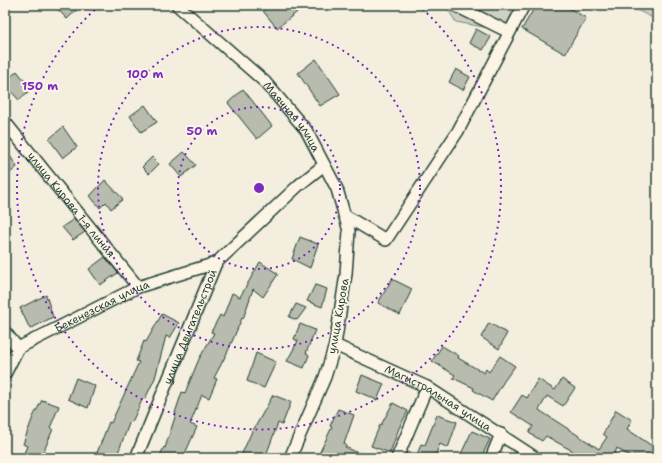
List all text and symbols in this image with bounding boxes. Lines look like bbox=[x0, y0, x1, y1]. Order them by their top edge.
text: 100 m bbox=[127, 66, 164, 82]
text: 150 m bbox=[22, 78, 58, 94]
street label: Маячная улица bbox=[260, 78, 323, 155]
text: 50 m bbox=[187, 123, 218, 139]
street label: улица Кирова 1-я линия bbox=[24, 149, 118, 261]
centre of rings bbox=[252, 181, 266, 195]
street label: улица Двигательстрой bbox=[160, 267, 221, 386]
street label: Бекенезская улица bbox=[52, 277, 151, 336]
street label: улица Кирова bbox=[324, 277, 353, 355]
street label: Магистральная улица bbox=[382, 362, 494, 435]

